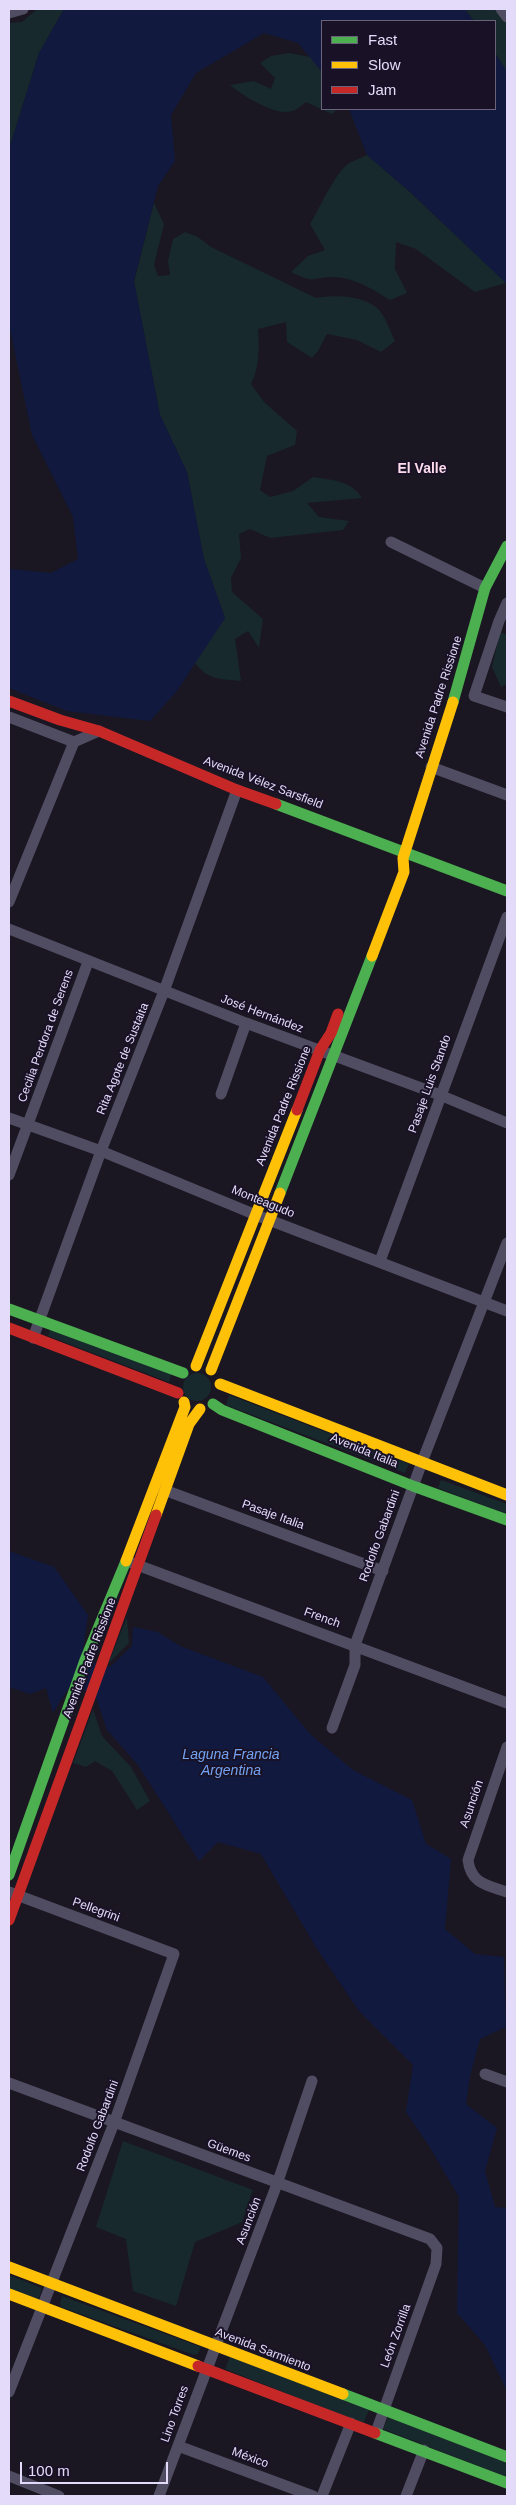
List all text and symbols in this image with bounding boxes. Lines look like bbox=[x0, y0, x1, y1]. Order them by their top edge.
legend bbox=[321, 20, 496, 110]
text: Fast bbox=[368, 31, 397, 48]
text: Slow bbox=[368, 56, 401, 73]
text: Jam bbox=[368, 81, 396, 98]
district label: El Valle bbox=[397, 461, 447, 477]
street label: Avenida Padre Rissione bbox=[412, 634, 466, 760]
street label: Avenida Vélez Sarsfield bbox=[201, 754, 325, 812]
street label: Cecilia Perdora de Serens bbox=[15, 968, 77, 1104]
street label: José Hernández bbox=[219, 992, 305, 1036]
street label: Rita Agote de Sustaita bbox=[94, 1001, 152, 1117]
street label: Pasaje Luis Stando bbox=[406, 1033, 454, 1135]
street label: Avenida Padre Rissione bbox=[253, 1044, 315, 1168]
street label: Monteagudo bbox=[229, 1183, 297, 1221]
street label: Avenida Italia bbox=[328, 1431, 400, 1471]
street label: Rodolfo Gabardini bbox=[357, 1488, 403, 1584]
street label: Pasaje Italia bbox=[240, 1497, 306, 1533]
street label: Avenida Padre Rissione bbox=[60, 1596, 120, 1720]
street label: French bbox=[302, 1605, 342, 1631]
water label: Laguna Francia Argentina bbox=[182, 1747, 280, 1780]
street label: Asunción bbox=[457, 1778, 487, 1830]
street label: Pellegrini bbox=[70, 1895, 122, 1925]
street label: Rodolfo Gabardini bbox=[74, 2078, 122, 2174]
street label: Güemes bbox=[205, 2136, 253, 2166]
street label: Asunción bbox=[233, 2195, 265, 2247]
street label: León Zorrilla bbox=[378, 2302, 414, 2370]
street label: Avenida Sarmiento bbox=[213, 2325, 313, 2375]
street label: Lino Torres bbox=[158, 2384, 192, 2444]
street label: México bbox=[230, 2445, 270, 2471]
scale bar bbox=[22, 2452, 170, 2484]
text: 100 m bbox=[28, 2462, 70, 2479]

